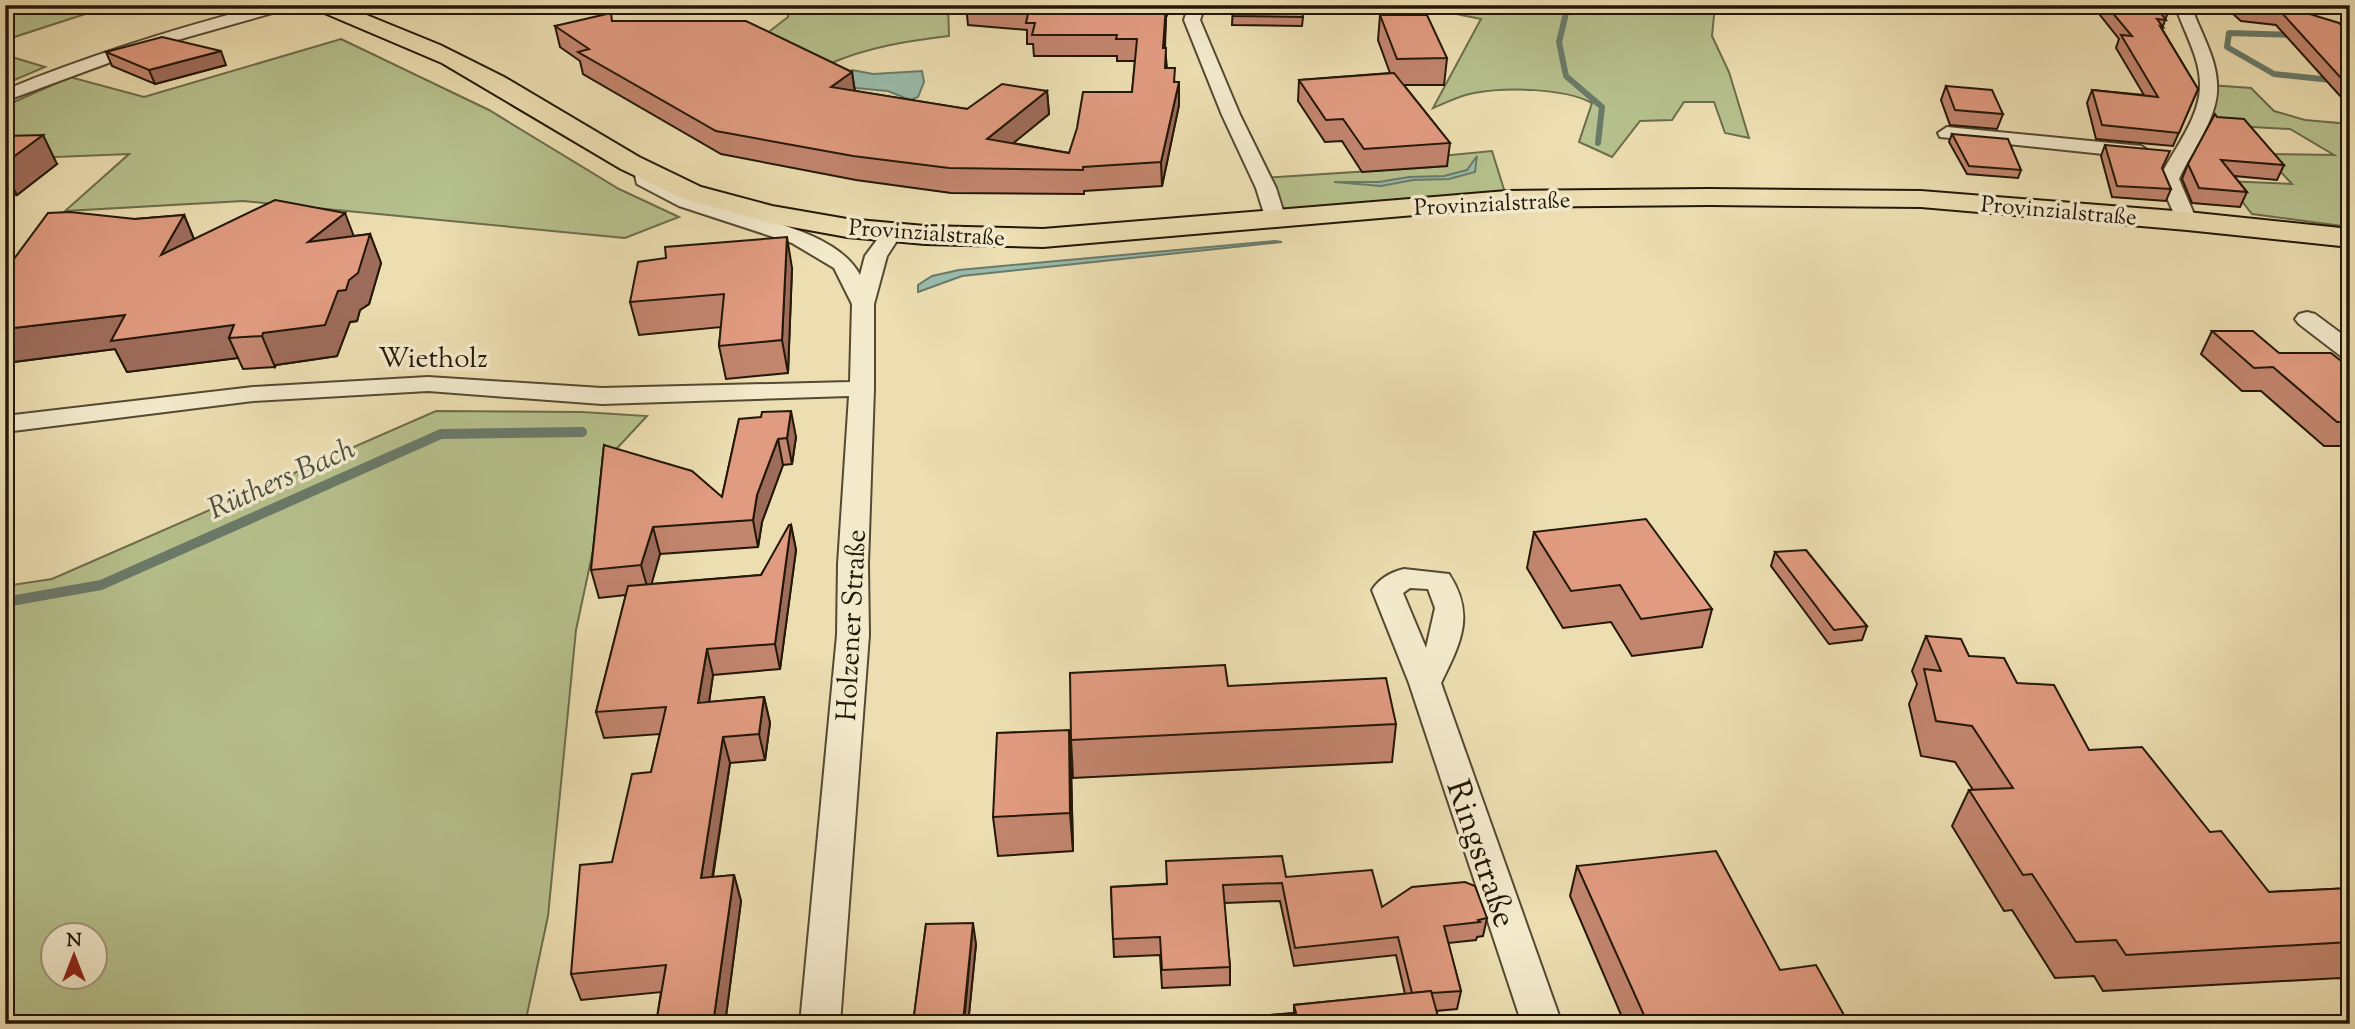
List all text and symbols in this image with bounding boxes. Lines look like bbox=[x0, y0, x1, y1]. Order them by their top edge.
street label: Provinzialstraße bbox=[1413, 185, 1571, 226]
street label: Provinzialstraße bbox=[1979, 189, 2138, 236]
street label: Provinzialstraße bbox=[848, 213, 1006, 256]
street label: Wietholz bbox=[378, 340, 488, 380]
water label: Rüthers Bach bbox=[202, 429, 363, 532]
street label: Holzener Straße bbox=[828, 528, 878, 722]
street label: Ringstraße bbox=[1432, 774, 1527, 934]
north arrow bbox=[38, 920, 108, 990]
text: N bbox=[66, 928, 82, 955]

